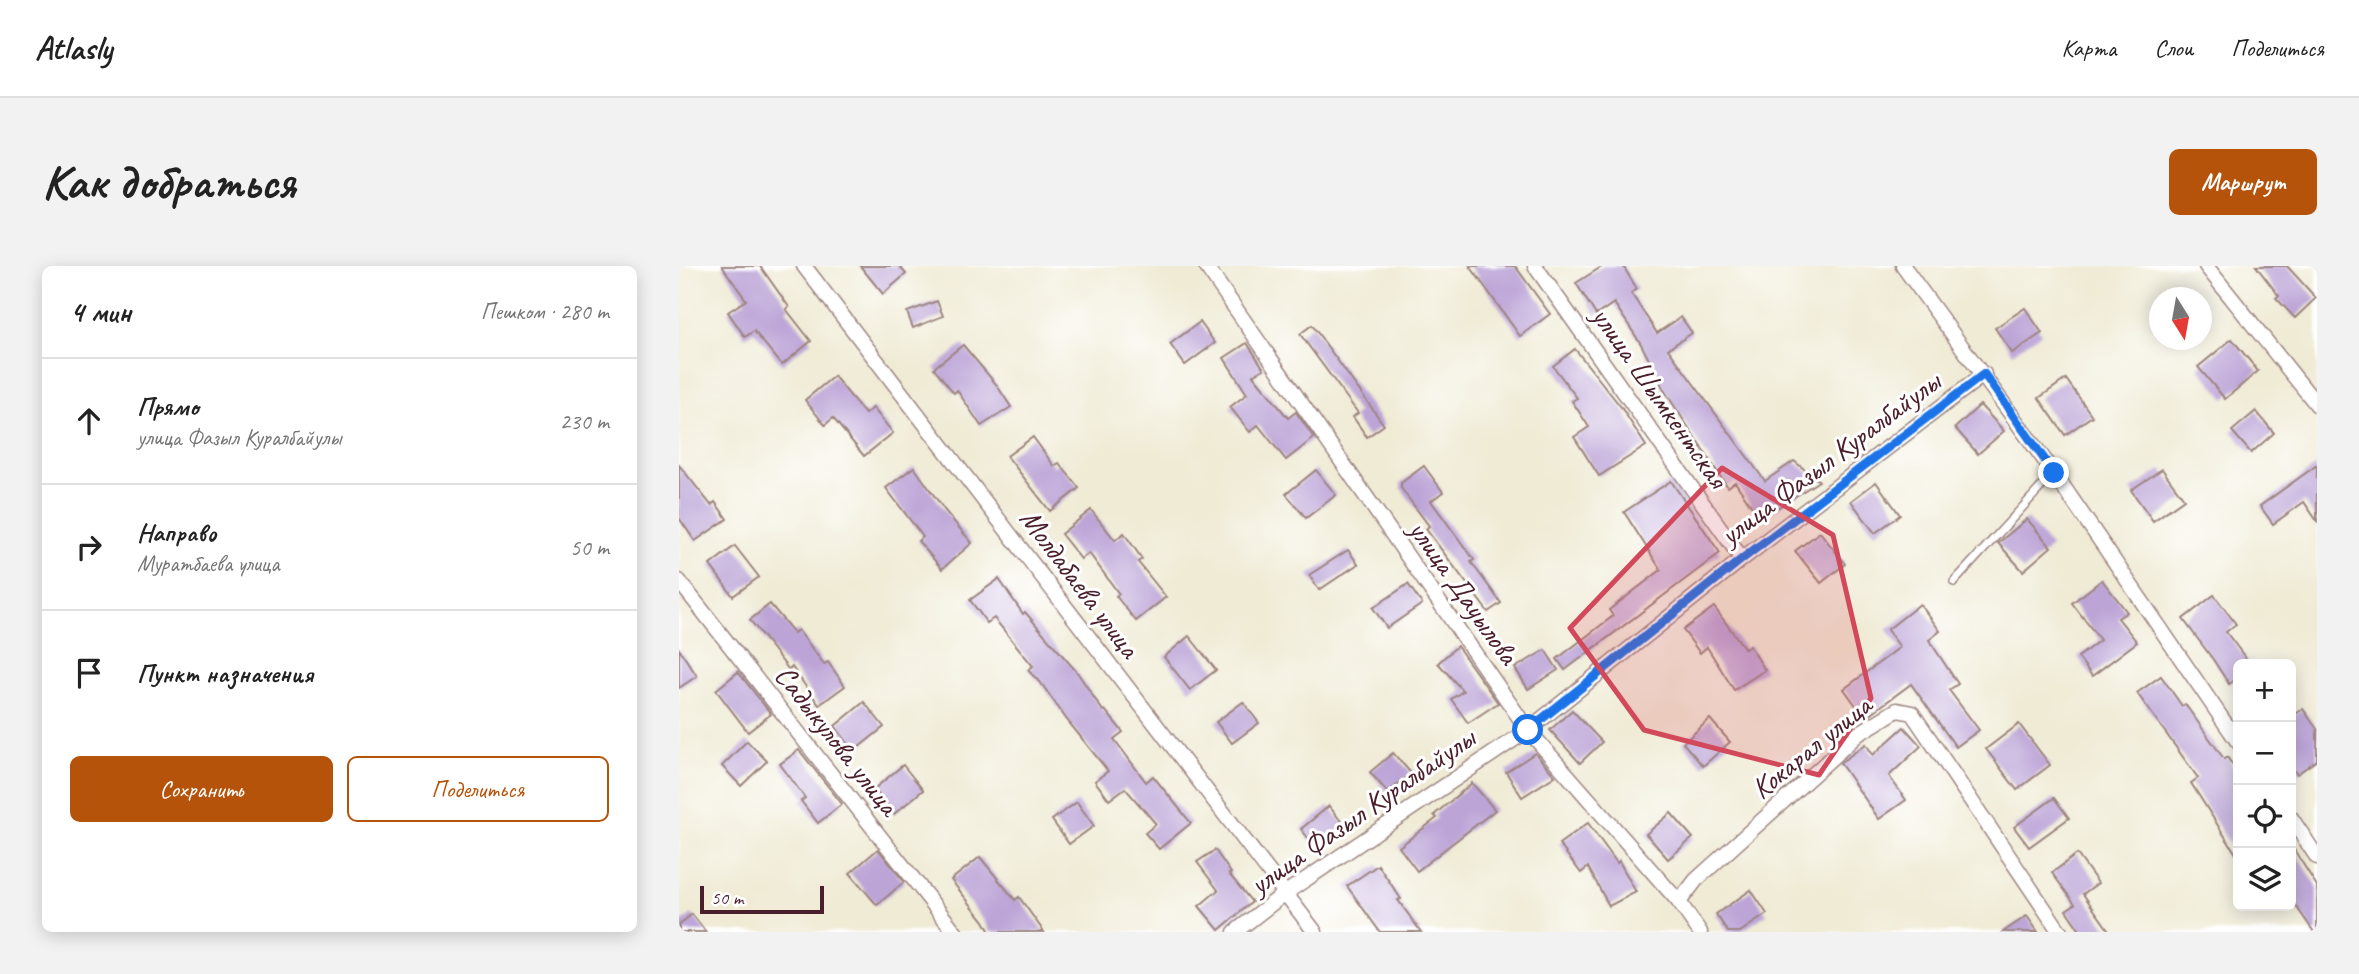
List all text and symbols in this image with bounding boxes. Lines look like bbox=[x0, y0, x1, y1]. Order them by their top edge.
text: Atlasly bbox=[35, 27, 112, 69]
text: Карта bbox=[2062, 33, 2116, 63]
text: Слои bbox=[2154, 33, 2193, 63]
text: Поделиться bbox=[2231, 33, 2324, 63]
button: Маршрут bbox=[2169, 149, 2317, 215]
text: Как добраться bbox=[42, 151, 295, 213]
north arrow bbox=[2149, 287, 2212, 350]
text: 4 мин bbox=[70, 293, 131, 331]
text: Пешком · 280 m bbox=[481, 297, 609, 326]
street label: улица Шымкентская bbox=[1582, 297, 1738, 497]
street label: улица Фазыл Куралбайулы bbox=[1711, 361, 1950, 555]
text: Прямо bbox=[137, 390, 199, 423]
icon: ahead bbox=[70, 402, 108, 440]
text: 230 m bbox=[560, 407, 609, 436]
text: улица Фазыл Куралбайулы bbox=[137, 423, 341, 452]
route end bbox=[2038, 457, 2069, 488]
street label: Молдабаева улица bbox=[1011, 501, 1150, 667]
street label: улица Дауылова bbox=[1399, 511, 1529, 673]
text: Направо bbox=[137, 516, 216, 549]
icon: right bbox=[70, 528, 108, 566]
text: 50 m bbox=[570, 533, 609, 562]
text: Муратбаева улица bbox=[137, 549, 279, 578]
icon: arrive bbox=[70, 654, 108, 692]
text: Пункт назначения bbox=[137, 657, 313, 690]
street label: Садыкулова улица bbox=[766, 657, 909, 825]
map controls bbox=[2233, 659, 2296, 911]
button: + bbox=[2233, 659, 2296, 722]
street label: Кокарал улица bbox=[1743, 685, 1881, 807]
route start bbox=[1512, 714, 1543, 745]
street label: улица Фазыл Куралбайулы bbox=[1240, 718, 1484, 904]
button: − bbox=[2233, 722, 2296, 785]
button: Сохранить bbox=[70, 756, 333, 822]
button: Поделиться bbox=[347, 756, 609, 822]
button: locate bbox=[2233, 785, 2296, 848]
button: layers bbox=[2233, 848, 2296, 911]
scale bar bbox=[700, 883, 824, 915]
text: 50 m bbox=[711, 886, 743, 910]

